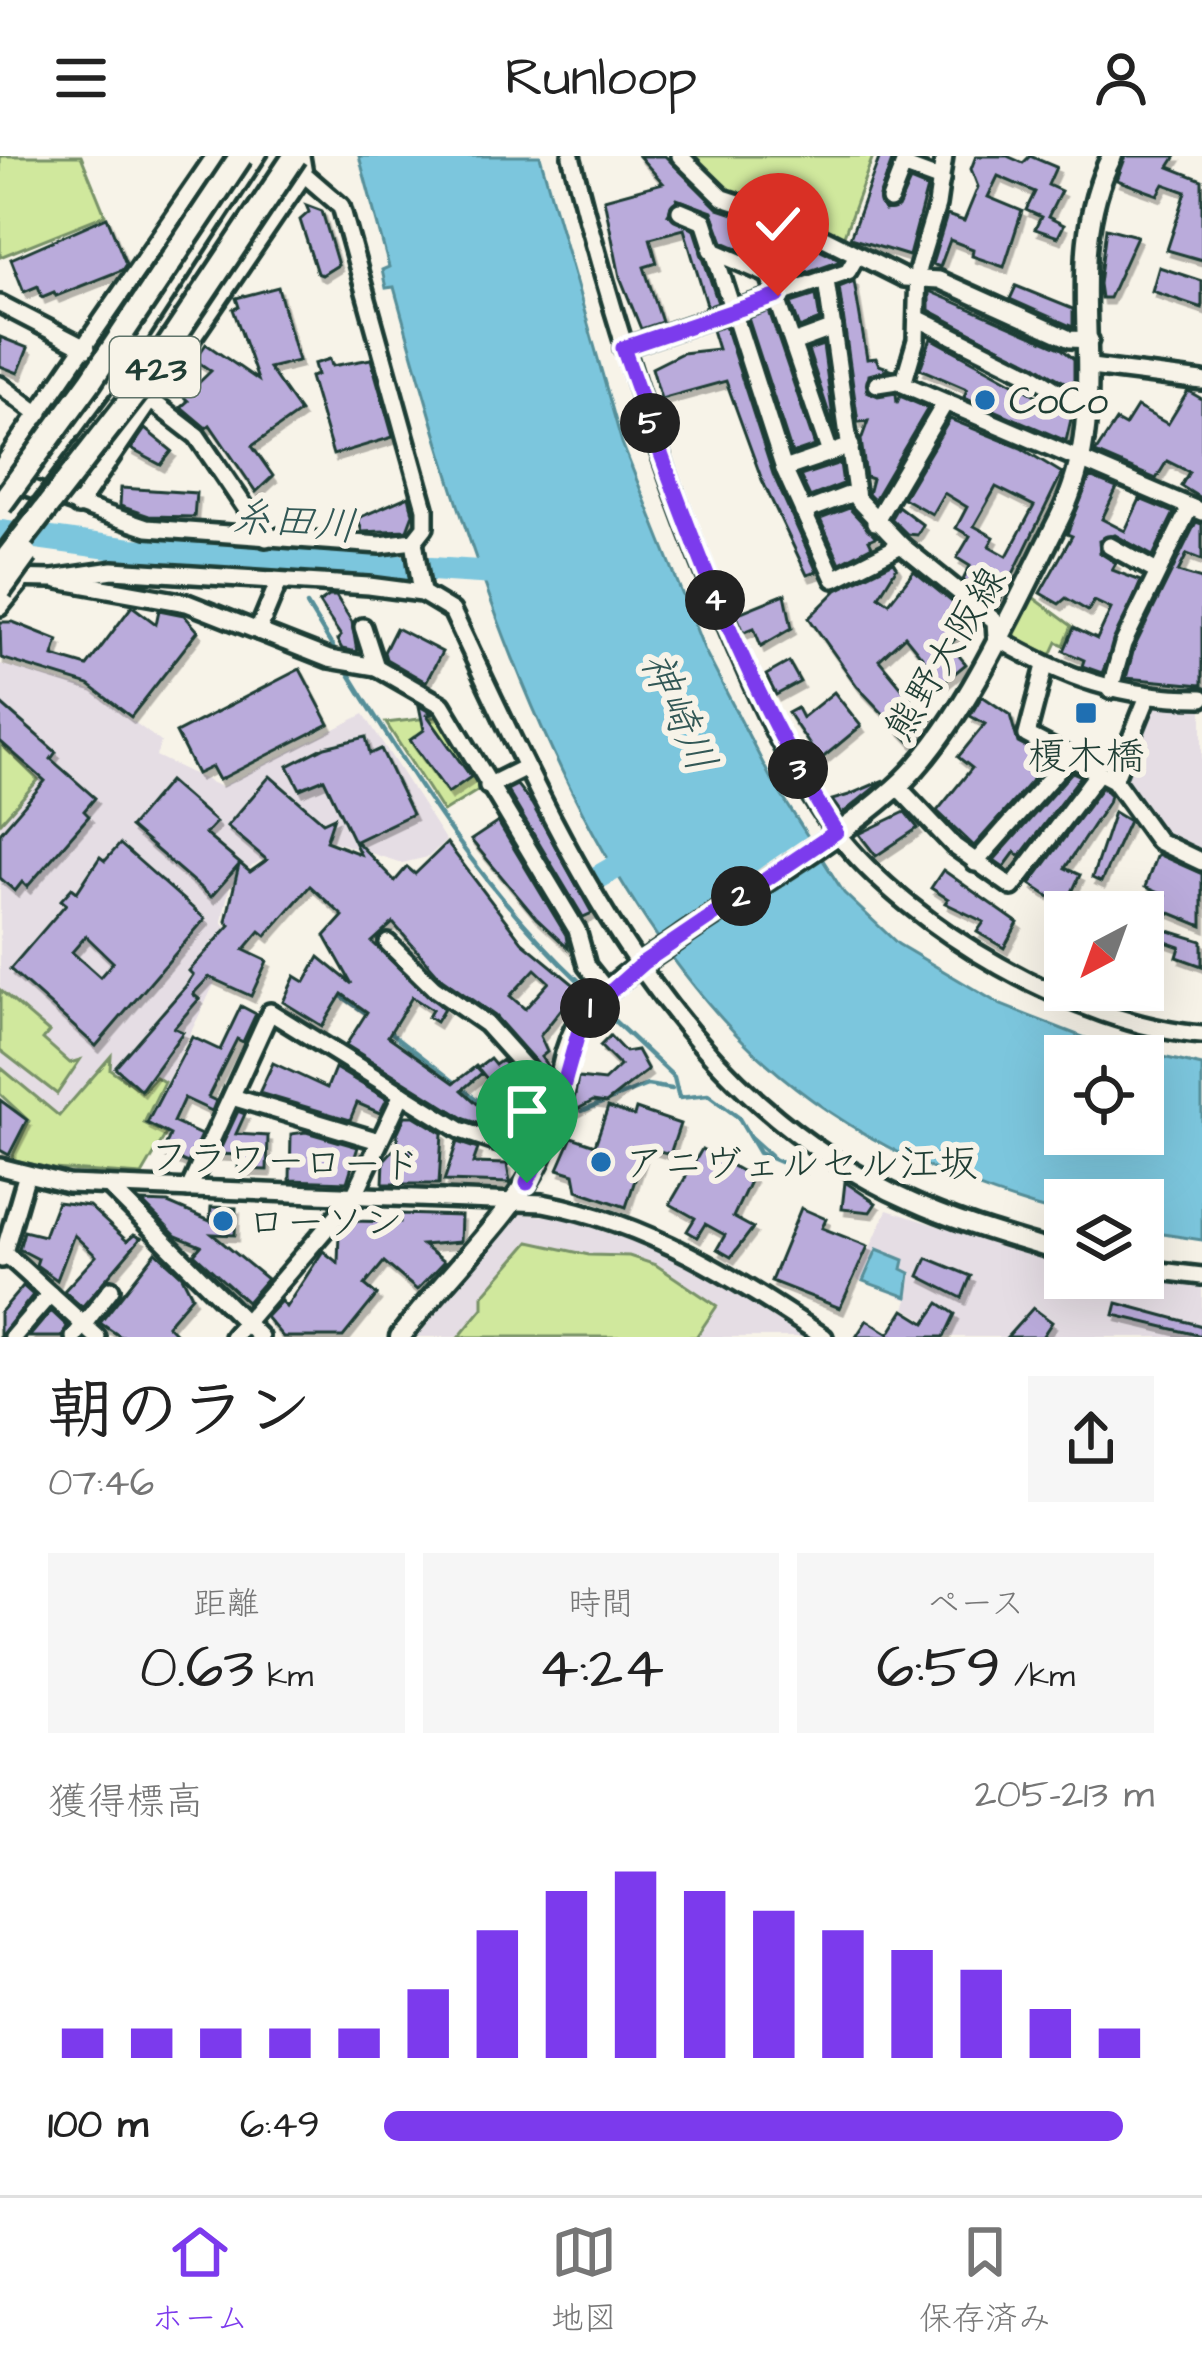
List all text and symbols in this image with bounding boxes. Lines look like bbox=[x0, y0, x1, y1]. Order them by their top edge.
text: Runloop bbox=[505, 41, 697, 116]
icon: menu bbox=[48, 45, 114, 111]
icon: person bbox=[1088, 45, 1154, 111]
pin bbox=[727, 173, 829, 296]
icon: check bbox=[745, 191, 811, 257]
road number: 423 bbox=[110, 337, 200, 397]
place label: CoCo bbox=[1009, 376, 1108, 430]
marker: CoCo bbox=[972, 387, 998, 413]
pin: 5 bbox=[620, 393, 680, 453]
text: 5 bbox=[638, 400, 662, 446]
water label: 糸田川 bbox=[228, 489, 359, 557]
street label: 熊野大阪線 bbox=[873, 557, 1020, 752]
pin: 4 bbox=[685, 570, 745, 630]
text: 4 bbox=[704, 577, 726, 623]
water label: 神崎川 bbox=[625, 643, 729, 782]
marker: 榎木橋 bbox=[1073, 700, 1099, 726]
place label: 榎木橋 bbox=[1027, 731, 1145, 785]
pin: 3 bbox=[768, 739, 828, 799]
text: 3 bbox=[790, 746, 806, 792]
pin: 2 bbox=[711, 866, 771, 926]
text: 2 bbox=[732, 873, 750, 919]
north arrow bbox=[1044, 891, 1164, 1011]
map controls bbox=[1044, 891, 1164, 1299]
pin: 1 bbox=[560, 978, 620, 1038]
text: 1 bbox=[588, 985, 592, 1031]
button: locate bbox=[1044, 1035, 1164, 1155]
pin bbox=[476, 1060, 578, 1183]
icon: arrive bbox=[494, 1078, 560, 1144]
street label: フラワーロード bbox=[148, 1131, 421, 1195]
place label: アニヴェルセル江坂 bbox=[625, 1138, 978, 1192]
marker: アニヴェルセル江坂 bbox=[588, 1149, 614, 1175]
button: layers bbox=[1044, 1179, 1164, 1299]
place label: ローソン bbox=[247, 1197, 403, 1251]
marker: ローソン bbox=[210, 1208, 236, 1234]
text: 朝のラン bbox=[48, 1366, 312, 1458]
button: share bbox=[1028, 1376, 1154, 1502]
text: 07:46 bbox=[48, 1457, 154, 1511]
text: 距離 bbox=[193, 1581, 259, 1627]
text: 時間 bbox=[568, 1581, 634, 1627]
text: ペース bbox=[927, 1581, 1024, 1627]
text: 0.63 bbox=[140, 1627, 254, 1710]
text: 4:24 bbox=[538, 1627, 664, 1710]
text: 6:59 bbox=[876, 1627, 1001, 1710]
text: km bbox=[254, 1653, 313, 1699]
text: /km bbox=[1001, 1653, 1075, 1699]
text: 205–213 m bbox=[974, 1769, 1154, 1823]
text: 獲得標高 bbox=[48, 1776, 204, 1830]
text: 100 m bbox=[48, 2099, 148, 2153]
text: 6:49 bbox=[240, 2099, 320, 2153]
tab: ホーム bbox=[151, 2219, 249, 2342]
tab: 地図 bbox=[551, 2219, 617, 2342]
tab: 保存済み bbox=[919, 2219, 1051, 2342]

